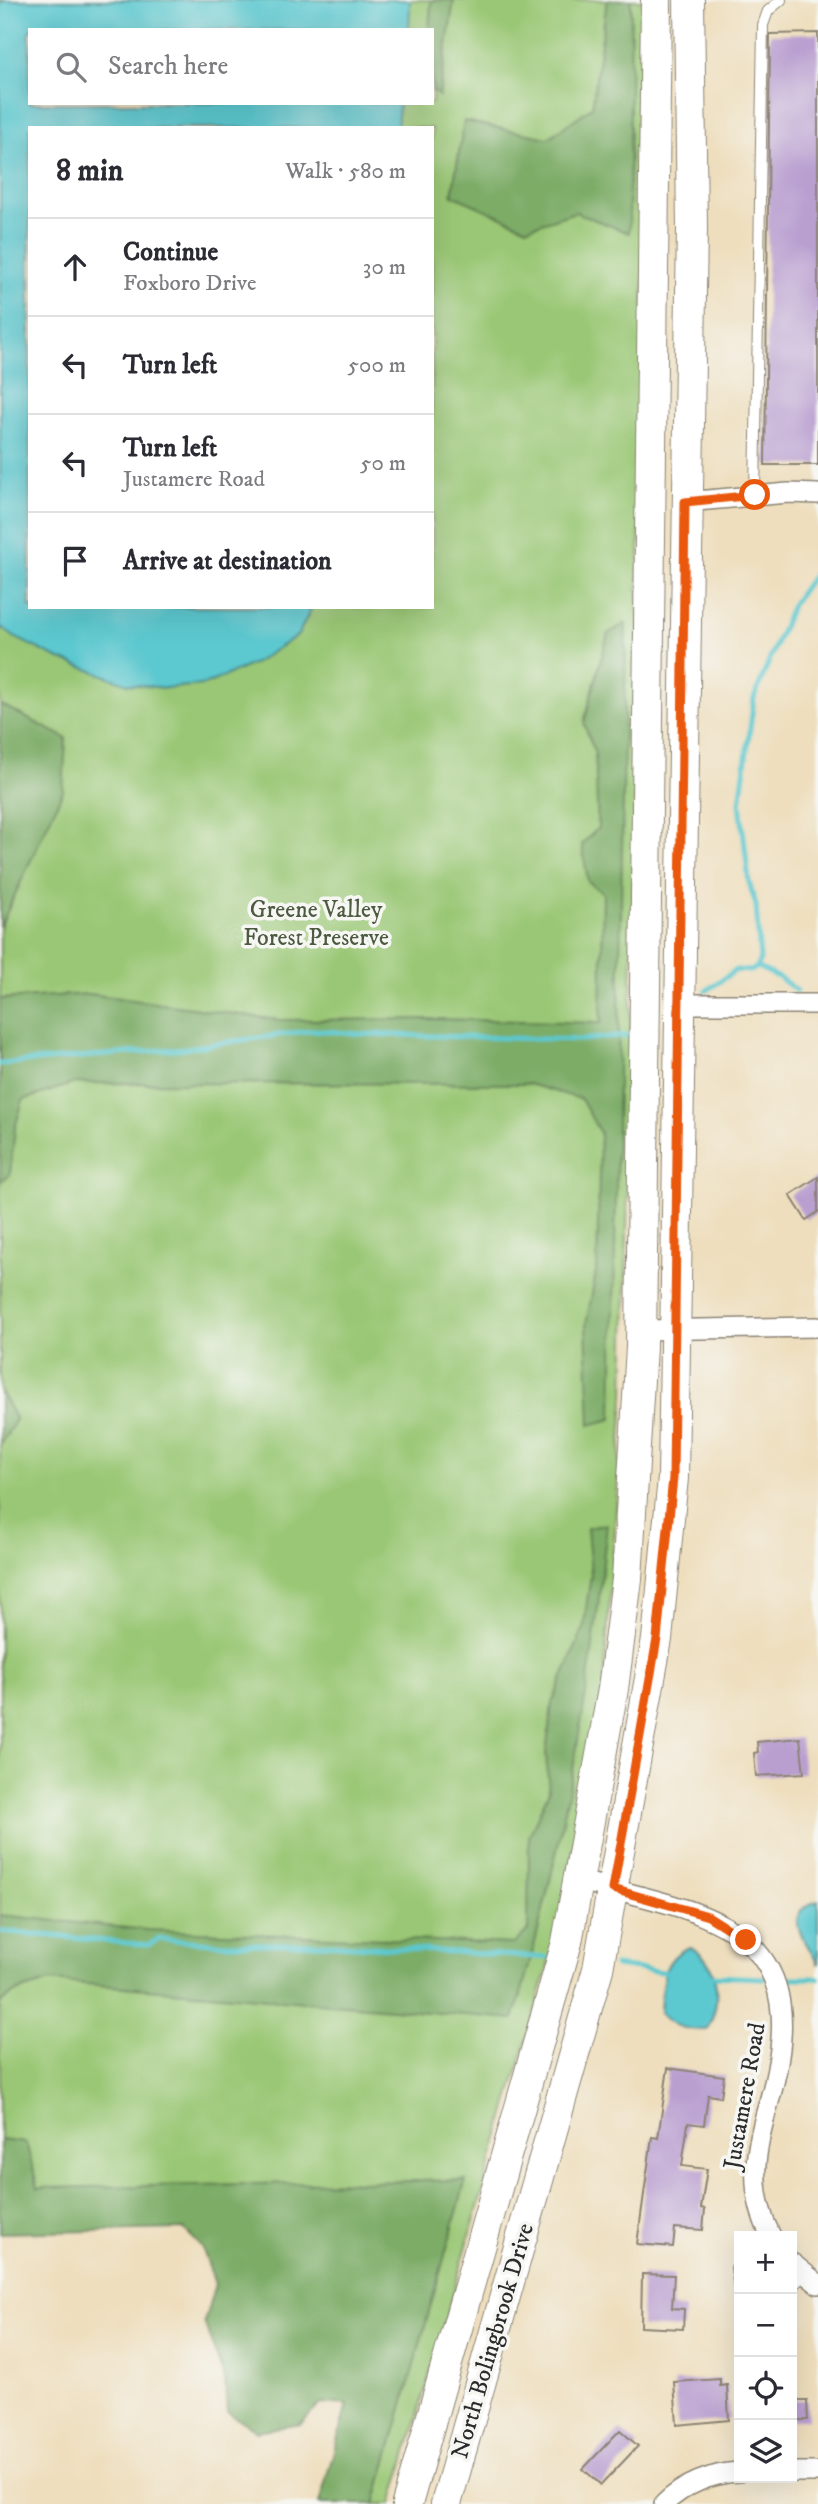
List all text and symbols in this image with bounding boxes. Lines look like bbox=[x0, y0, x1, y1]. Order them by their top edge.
search box bbox=[28, 28, 434, 105]
icon: search bbox=[52, 48, 90, 86]
text: Search here bbox=[108, 50, 228, 83]
text: 8 min bbox=[56, 153, 123, 190]
text: Walk · 580 m bbox=[285, 157, 406, 186]
text: Continue bbox=[123, 236, 218, 269]
icon: ahead bbox=[56, 248, 94, 286]
text: 30 m bbox=[363, 253, 406, 282]
text: Foxboro Drive bbox=[123, 269, 257, 298]
icon: left bbox=[56, 346, 94, 384]
text: Turn left bbox=[123, 349, 217, 382]
text: 500 m bbox=[348, 351, 406, 380]
text: Turn left bbox=[123, 432, 217, 465]
icon: left bbox=[56, 444, 94, 482]
text: 50 m bbox=[360, 449, 406, 478]
text: Justamere Road bbox=[123, 465, 265, 494]
route start bbox=[739, 479, 770, 510]
icon: arrive bbox=[56, 542, 94, 580]
text: Arrive at destination bbox=[123, 545, 332, 578]
park label: Greene Valley Forest Preserve bbox=[243, 895, 389, 953]
route end bbox=[730, 1924, 761, 1955]
street label: Justamere Road bbox=[717, 2020, 773, 2174]
street label: North Bolingbrook Drive bbox=[445, 2220, 541, 2462]
map controls bbox=[734, 2231, 797, 2483]
button: + bbox=[734, 2231, 797, 2294]
button: − bbox=[734, 2294, 797, 2357]
button: locate bbox=[734, 2357, 797, 2420]
button: layers bbox=[734, 2420, 797, 2483]

